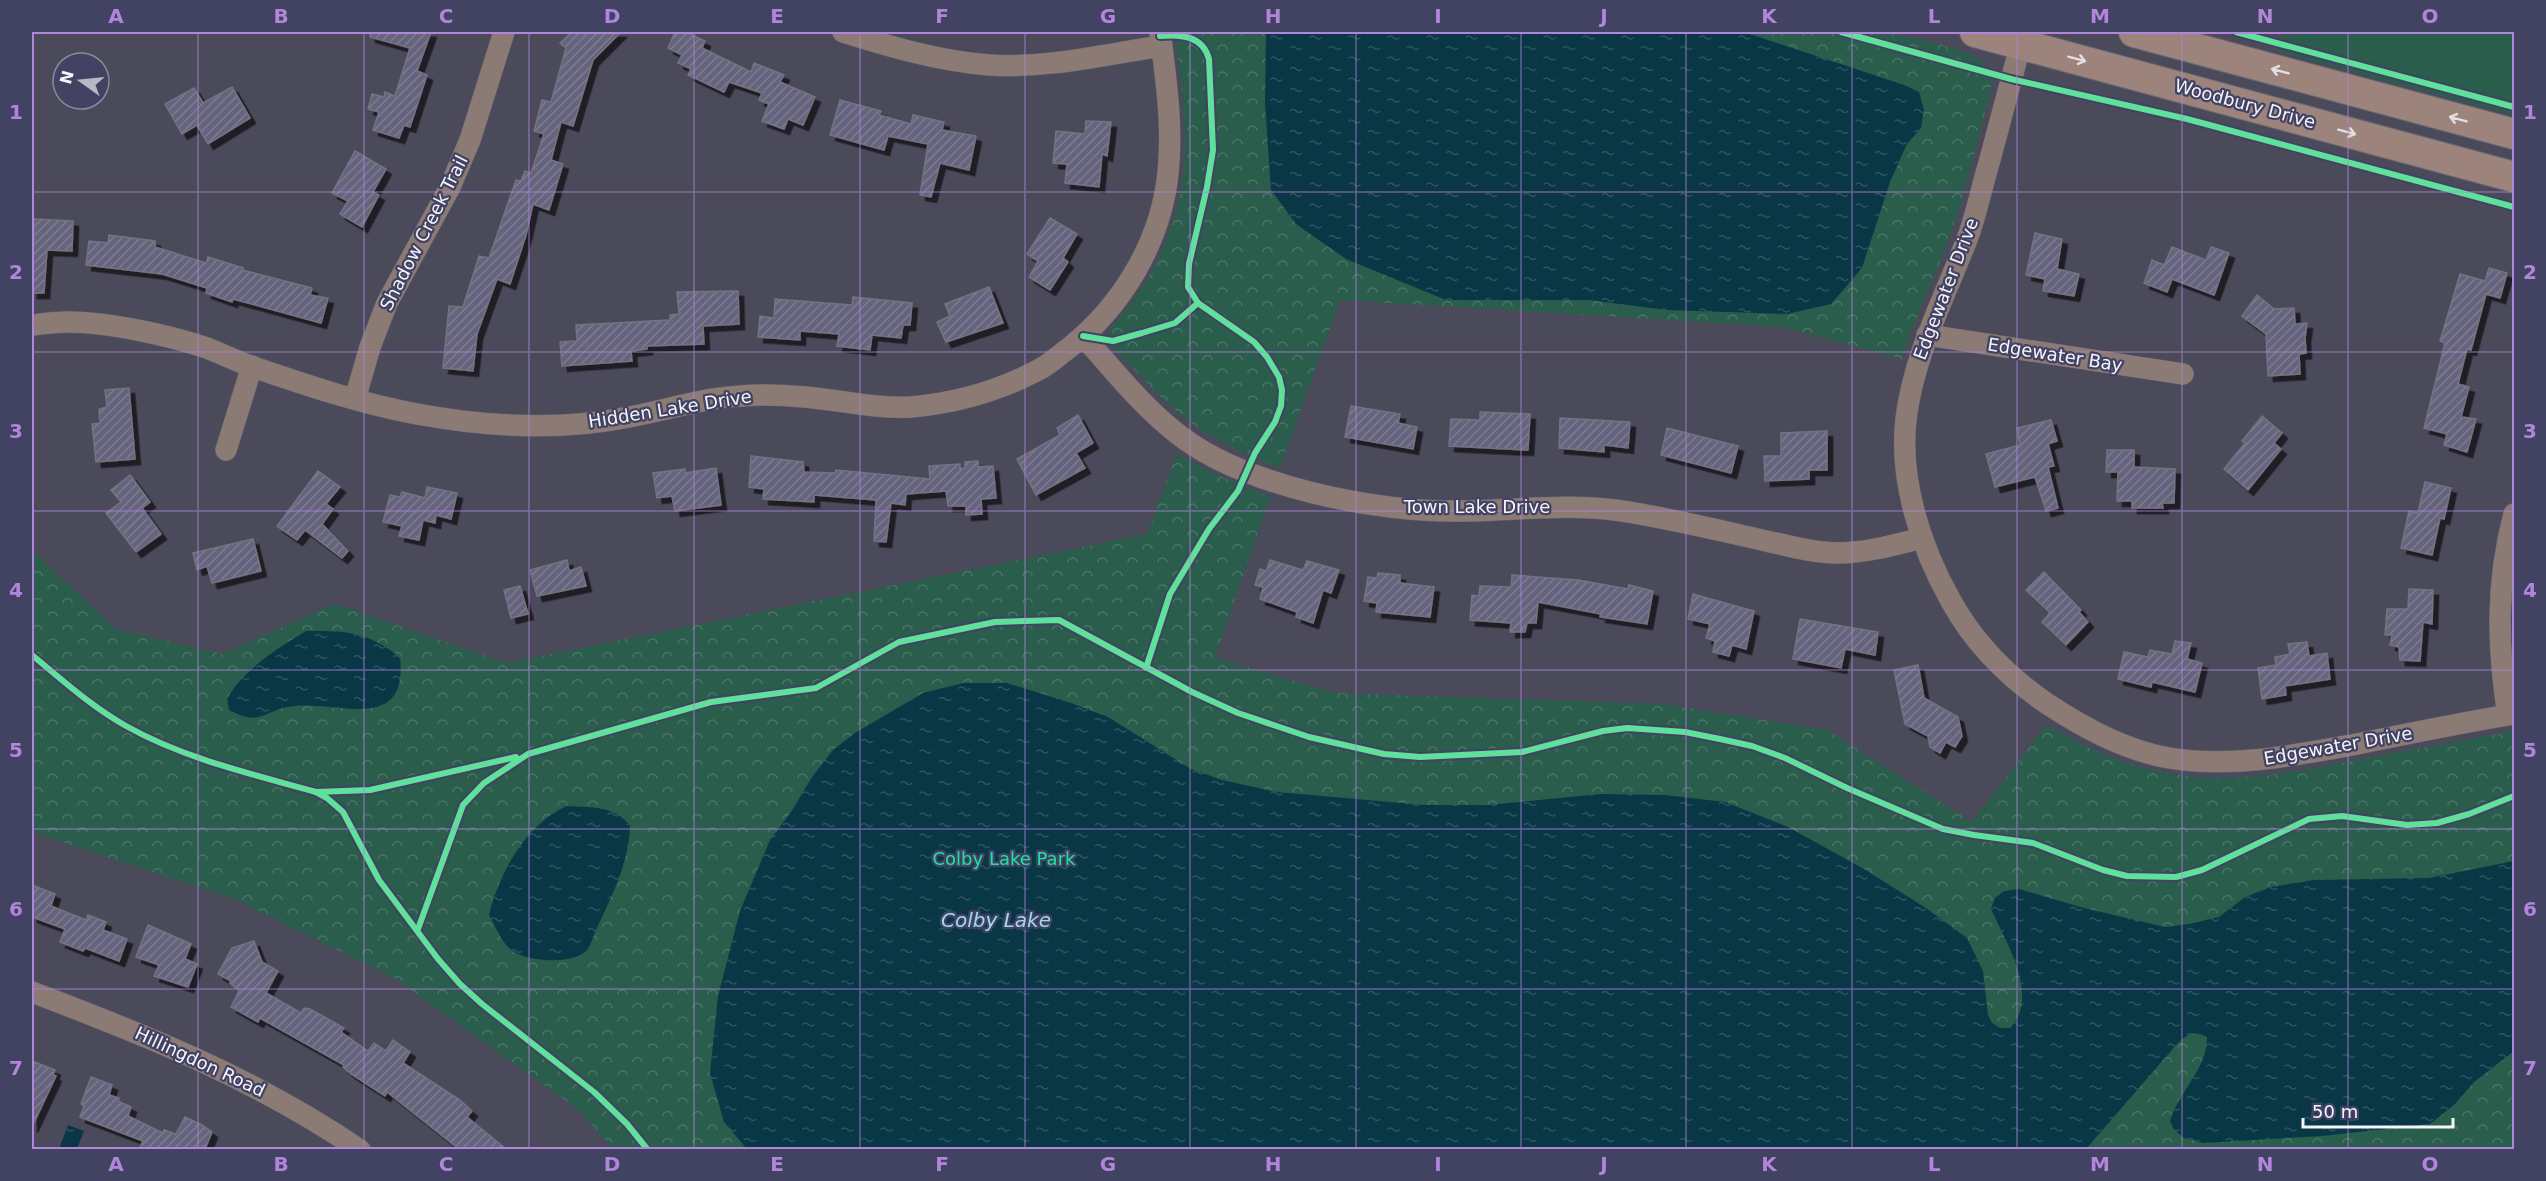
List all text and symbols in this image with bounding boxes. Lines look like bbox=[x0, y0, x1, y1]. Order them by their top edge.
text: A bbox=[108, 4, 124, 28]
text: B bbox=[273, 4, 289, 28]
text: C bbox=[439, 4, 453, 28]
text: D bbox=[604, 4, 620, 28]
text: E bbox=[770, 4, 784, 28]
text: F bbox=[935, 4, 949, 28]
text: G bbox=[1100, 4, 1116, 28]
text: H bbox=[1265, 4, 1281, 28]
text: I bbox=[1434, 4, 1442, 28]
text: J bbox=[1598, 4, 1608, 28]
text: K bbox=[1761, 4, 1778, 28]
text: L bbox=[1928, 4, 1941, 28]
text: M bbox=[2090, 4, 2110, 28]
text: N bbox=[2257, 4, 2273, 28]
text: O bbox=[2421, 4, 2439, 28]
north arrow bbox=[51, 51, 111, 111]
one-way arrow bbox=[2067, 54, 2086, 65]
one-way arrow bbox=[2271, 65, 2290, 76]
text: N bbox=[56, 68, 78, 86]
street label: Woodbury Drive bbox=[2172, 75, 2318, 132]
text: 1 bbox=[9, 100, 23, 124]
text: 1 bbox=[2523, 100, 2537, 124]
one-way arrow bbox=[2449, 113, 2468, 124]
one-way arrow bbox=[2337, 127, 2356, 138]
street label: Shadow Creek Trail bbox=[375, 152, 472, 314]
street label: Edgewater Drive bbox=[1909, 215, 1982, 363]
text: 2 bbox=[9, 260, 23, 284]
text: 2 bbox=[2523, 260, 2537, 284]
street label: Edgewater Bay bbox=[1986, 333, 2124, 376]
street label: Hidden Lake Drive bbox=[587, 385, 753, 432]
text: 3 bbox=[9, 419, 23, 443]
text: 3 bbox=[2523, 419, 2537, 443]
street label: Town Lake Drive bbox=[1403, 496, 1550, 517]
text: 4 bbox=[9, 578, 23, 602]
text: 4 bbox=[2523, 578, 2537, 602]
street label: Edgewater Drive bbox=[2262, 722, 2414, 769]
text: 5 bbox=[9, 738, 23, 762]
text: 5 bbox=[2523, 738, 2537, 762]
park label: Colby Lake Park bbox=[933, 848, 1076, 869]
text: 6 bbox=[9, 897, 23, 921]
text: 6 bbox=[2523, 897, 2537, 921]
water label: Colby Lake bbox=[941, 908, 1051, 932]
street label: Hillingdon Road bbox=[132, 1022, 269, 1101]
text: 7 bbox=[9, 1056, 23, 1080]
text: 7 bbox=[2523, 1056, 2537, 1080]
scale bar bbox=[2303, 1091, 2453, 1129]
text: 50 m bbox=[2312, 1101, 2358, 1122]
text: A bbox=[108, 1152, 124, 1176]
text: B bbox=[273, 1152, 289, 1176]
text: C bbox=[439, 1152, 453, 1176]
text: D bbox=[604, 1152, 620, 1176]
text: E bbox=[770, 1152, 784, 1176]
text: F bbox=[935, 1152, 949, 1176]
text: G bbox=[1100, 1152, 1116, 1176]
text: H bbox=[1265, 1152, 1281, 1176]
text: I bbox=[1434, 1152, 1442, 1176]
text: J bbox=[1598, 1152, 1608, 1176]
text: K bbox=[1761, 1152, 1778, 1176]
text: L bbox=[1928, 1152, 1941, 1176]
text: M bbox=[2090, 1152, 2110, 1176]
text: N bbox=[2257, 1152, 2273, 1176]
text: O bbox=[2421, 1152, 2439, 1176]

